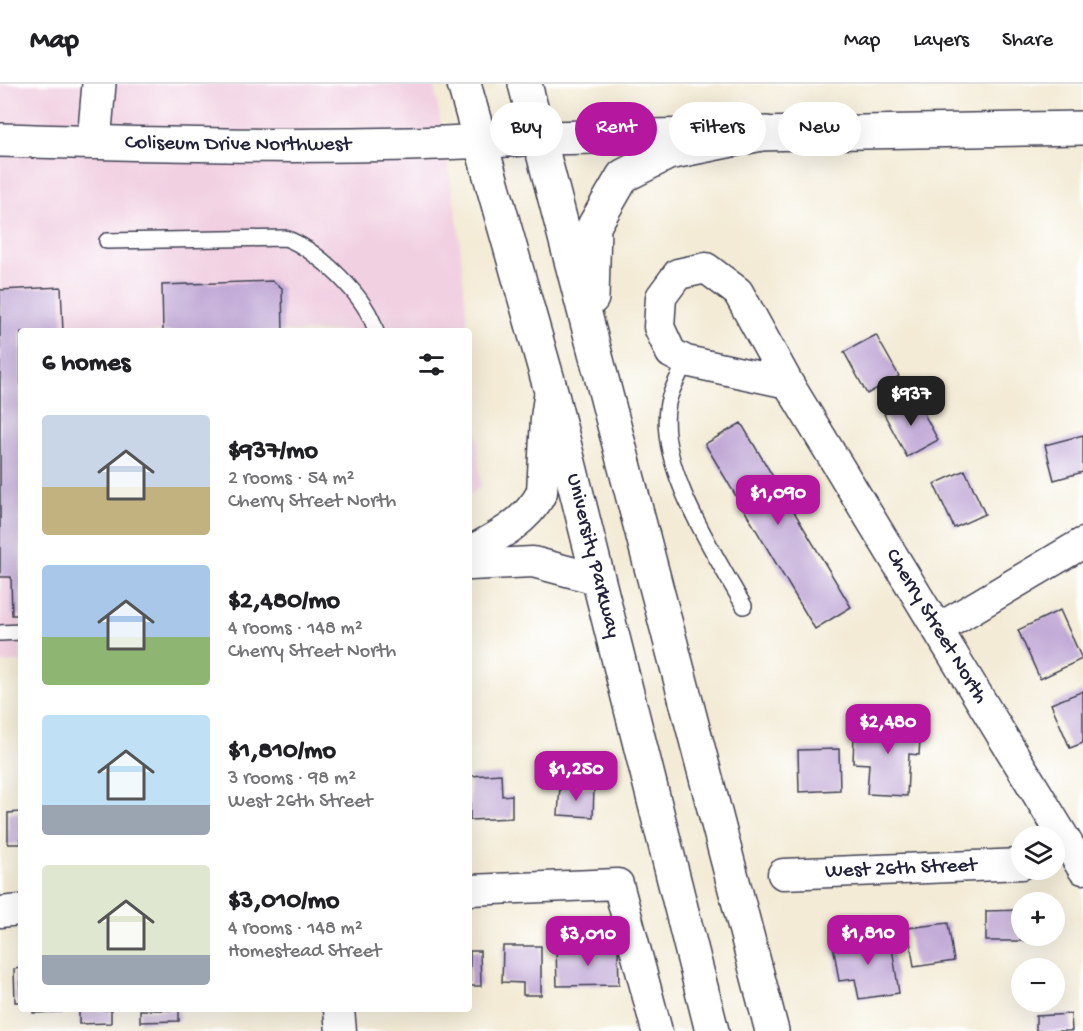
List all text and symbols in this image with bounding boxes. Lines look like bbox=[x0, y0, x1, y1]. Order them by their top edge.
text: Map bbox=[30, 25, 79, 58]
text: Map bbox=[844, 29, 880, 54]
text: Layers bbox=[913, 29, 969, 54]
text: Share bbox=[1002, 29, 1053, 54]
chip: Buy bbox=[490, 102, 563, 156]
chip: Rent bbox=[575, 102, 657, 156]
chip: Filters bbox=[669, 102, 766, 156]
chip: New bbox=[778, 102, 861, 156]
street label: Coliseum Drive Northwest bbox=[125, 131, 353, 158]
icon: filters bbox=[415, 348, 448, 381]
text: 6 homes bbox=[42, 349, 130, 380]
pin: $937 bbox=[875, 376, 947, 427]
text: $937 bbox=[891, 384, 931, 407]
text: $937/mo bbox=[228, 437, 318, 468]
icon: home bbox=[90, 439, 162, 511]
text: 2 rooms · 54 m² bbox=[228, 468, 355, 491]
street label: University Parkway bbox=[560, 471, 625, 641]
pin: $1,090 bbox=[729, 475, 827, 526]
text: $1,090 bbox=[750, 483, 806, 506]
text: Cherry Street North bbox=[228, 491, 396, 514]
street label: Cherry Street North bbox=[879, 545, 992, 709]
text: $2,480/mo bbox=[228, 587, 340, 618]
icon: home bbox=[90, 589, 162, 661]
text: 4 rooms · 148 m² bbox=[228, 618, 363, 641]
text: Cherry Street North bbox=[228, 641, 396, 664]
pin: $2,480 bbox=[839, 704, 937, 755]
text: $2,480 bbox=[860, 712, 916, 735]
text: $1,810/mo bbox=[228, 737, 336, 768]
icon: home bbox=[90, 739, 162, 811]
pin: $1,250 bbox=[527, 751, 625, 802]
text: $1,250 bbox=[548, 759, 604, 782]
text: 3 rooms · 98 m² bbox=[228, 768, 356, 791]
text: West 26th Street bbox=[228, 791, 373, 814]
map controls bbox=[1011, 826, 1065, 1012]
button: layers bbox=[1011, 826, 1065, 880]
street label: West 26th Street bbox=[825, 853, 980, 885]
text: $3,010/mo bbox=[228, 887, 340, 918]
icon: home bbox=[90, 889, 162, 961]
button: + bbox=[1011, 892, 1065, 946]
pin: $1,810 bbox=[819, 915, 917, 966]
pin: $3,010 bbox=[539, 916, 637, 967]
text: 4 rooms · 148 m² bbox=[228, 918, 363, 941]
text: $1,810 bbox=[841, 923, 895, 946]
text: $3,010 bbox=[560, 924, 616, 947]
text: Homestead Street bbox=[228, 941, 381, 964]
button: − bbox=[1011, 958, 1065, 1012]

